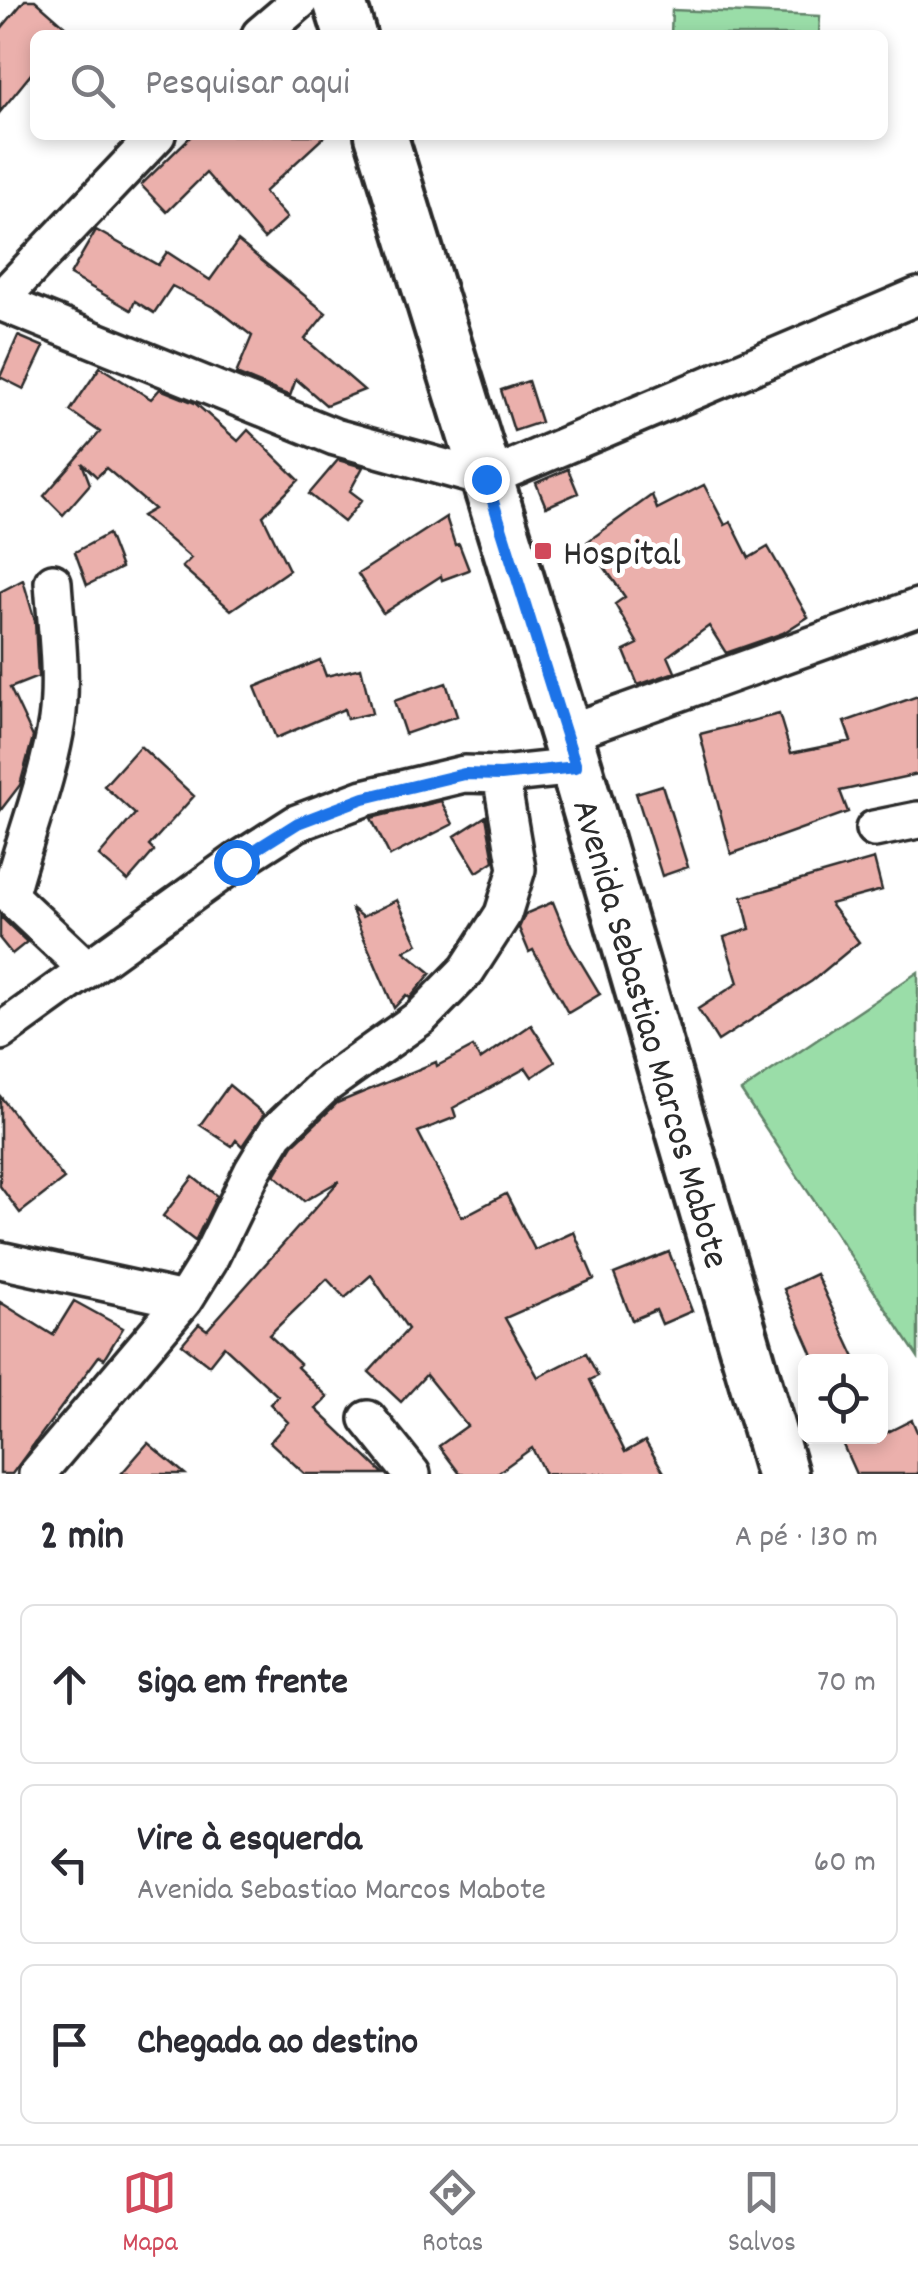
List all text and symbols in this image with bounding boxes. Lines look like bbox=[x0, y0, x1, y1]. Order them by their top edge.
search box bbox=[30, 30, 888, 140]
icon: search bbox=[65, 58, 120, 113]
text: Pesquisar aqui bbox=[145, 58, 350, 113]
route end bbox=[464, 457, 510, 503]
place label: Hospital bbox=[563, 529, 681, 584]
marker: Hospital bbox=[532, 540, 554, 562]
street label: Avenida Sebastiao Marcos Mabote bbox=[554, 794, 741, 1275]
route start bbox=[214, 840, 260, 886]
map controls bbox=[798, 1354, 888, 1444]
button: locate bbox=[798, 1354, 888, 1444]
text: 2 min bbox=[40, 1509, 124, 1569]
text: A pé · 130 m bbox=[735, 1516, 878, 1562]
icon: ahead bbox=[42, 1657, 97, 1712]
text: Siga em frente bbox=[137, 1657, 348, 1712]
text: 70 m bbox=[817, 1661, 876, 1707]
text: Vire à esquerda bbox=[137, 1814, 362, 1869]
icon: left bbox=[42, 1837, 97, 1892]
text: 60 m bbox=[814, 1841, 876, 1887]
text: Avenida Sebastiao Marcos Mabote bbox=[137, 1869, 546, 1915]
icon: arrive bbox=[42, 2017, 97, 2072]
text: Chegada ao destino bbox=[137, 2017, 418, 2072]
tab: Mapa bbox=[122, 2165, 178, 2265]
tab: Rotas bbox=[422, 2165, 483, 2265]
tab: Salvos bbox=[728, 2165, 796, 2265]

